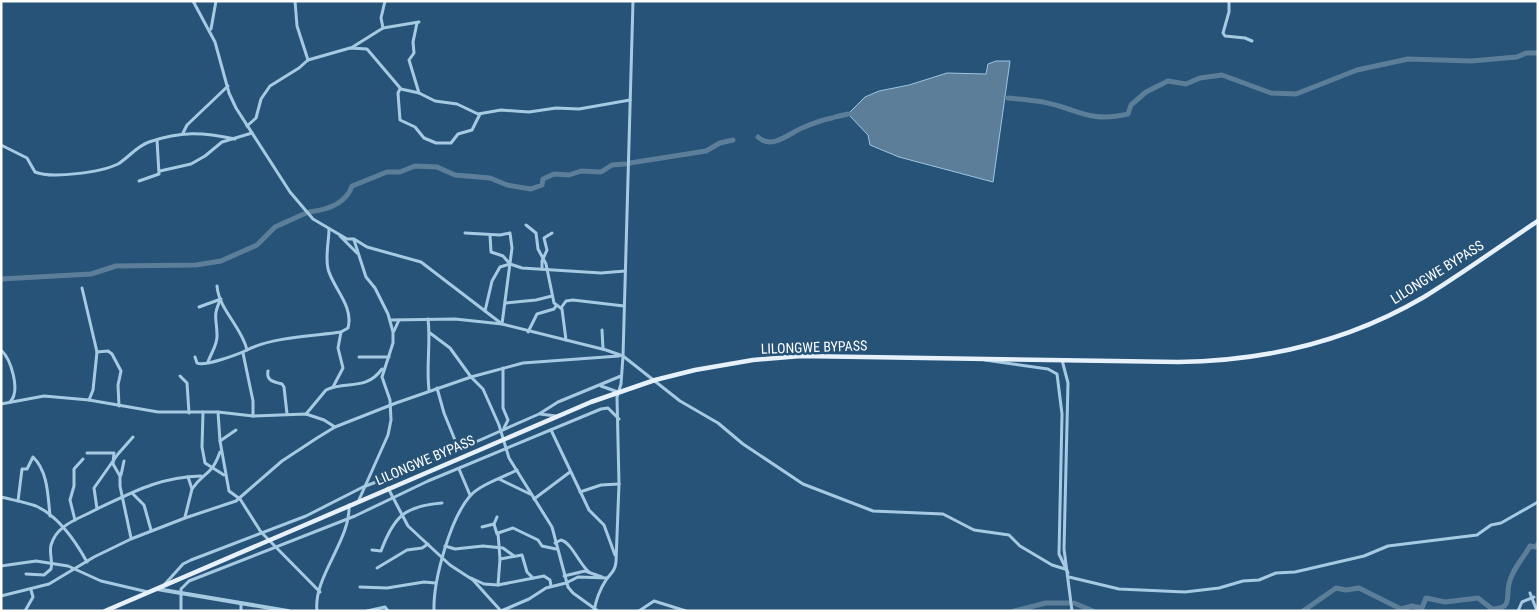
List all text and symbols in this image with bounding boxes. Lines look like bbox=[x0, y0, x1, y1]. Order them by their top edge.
street label: LILONGWE BYPASS bbox=[1388, 237, 1486, 307]
street label: LILONGWE BYPASS bbox=[760, 337, 868, 357]
street label: LILONGWE BYPASS bbox=[373, 432, 477, 488]

